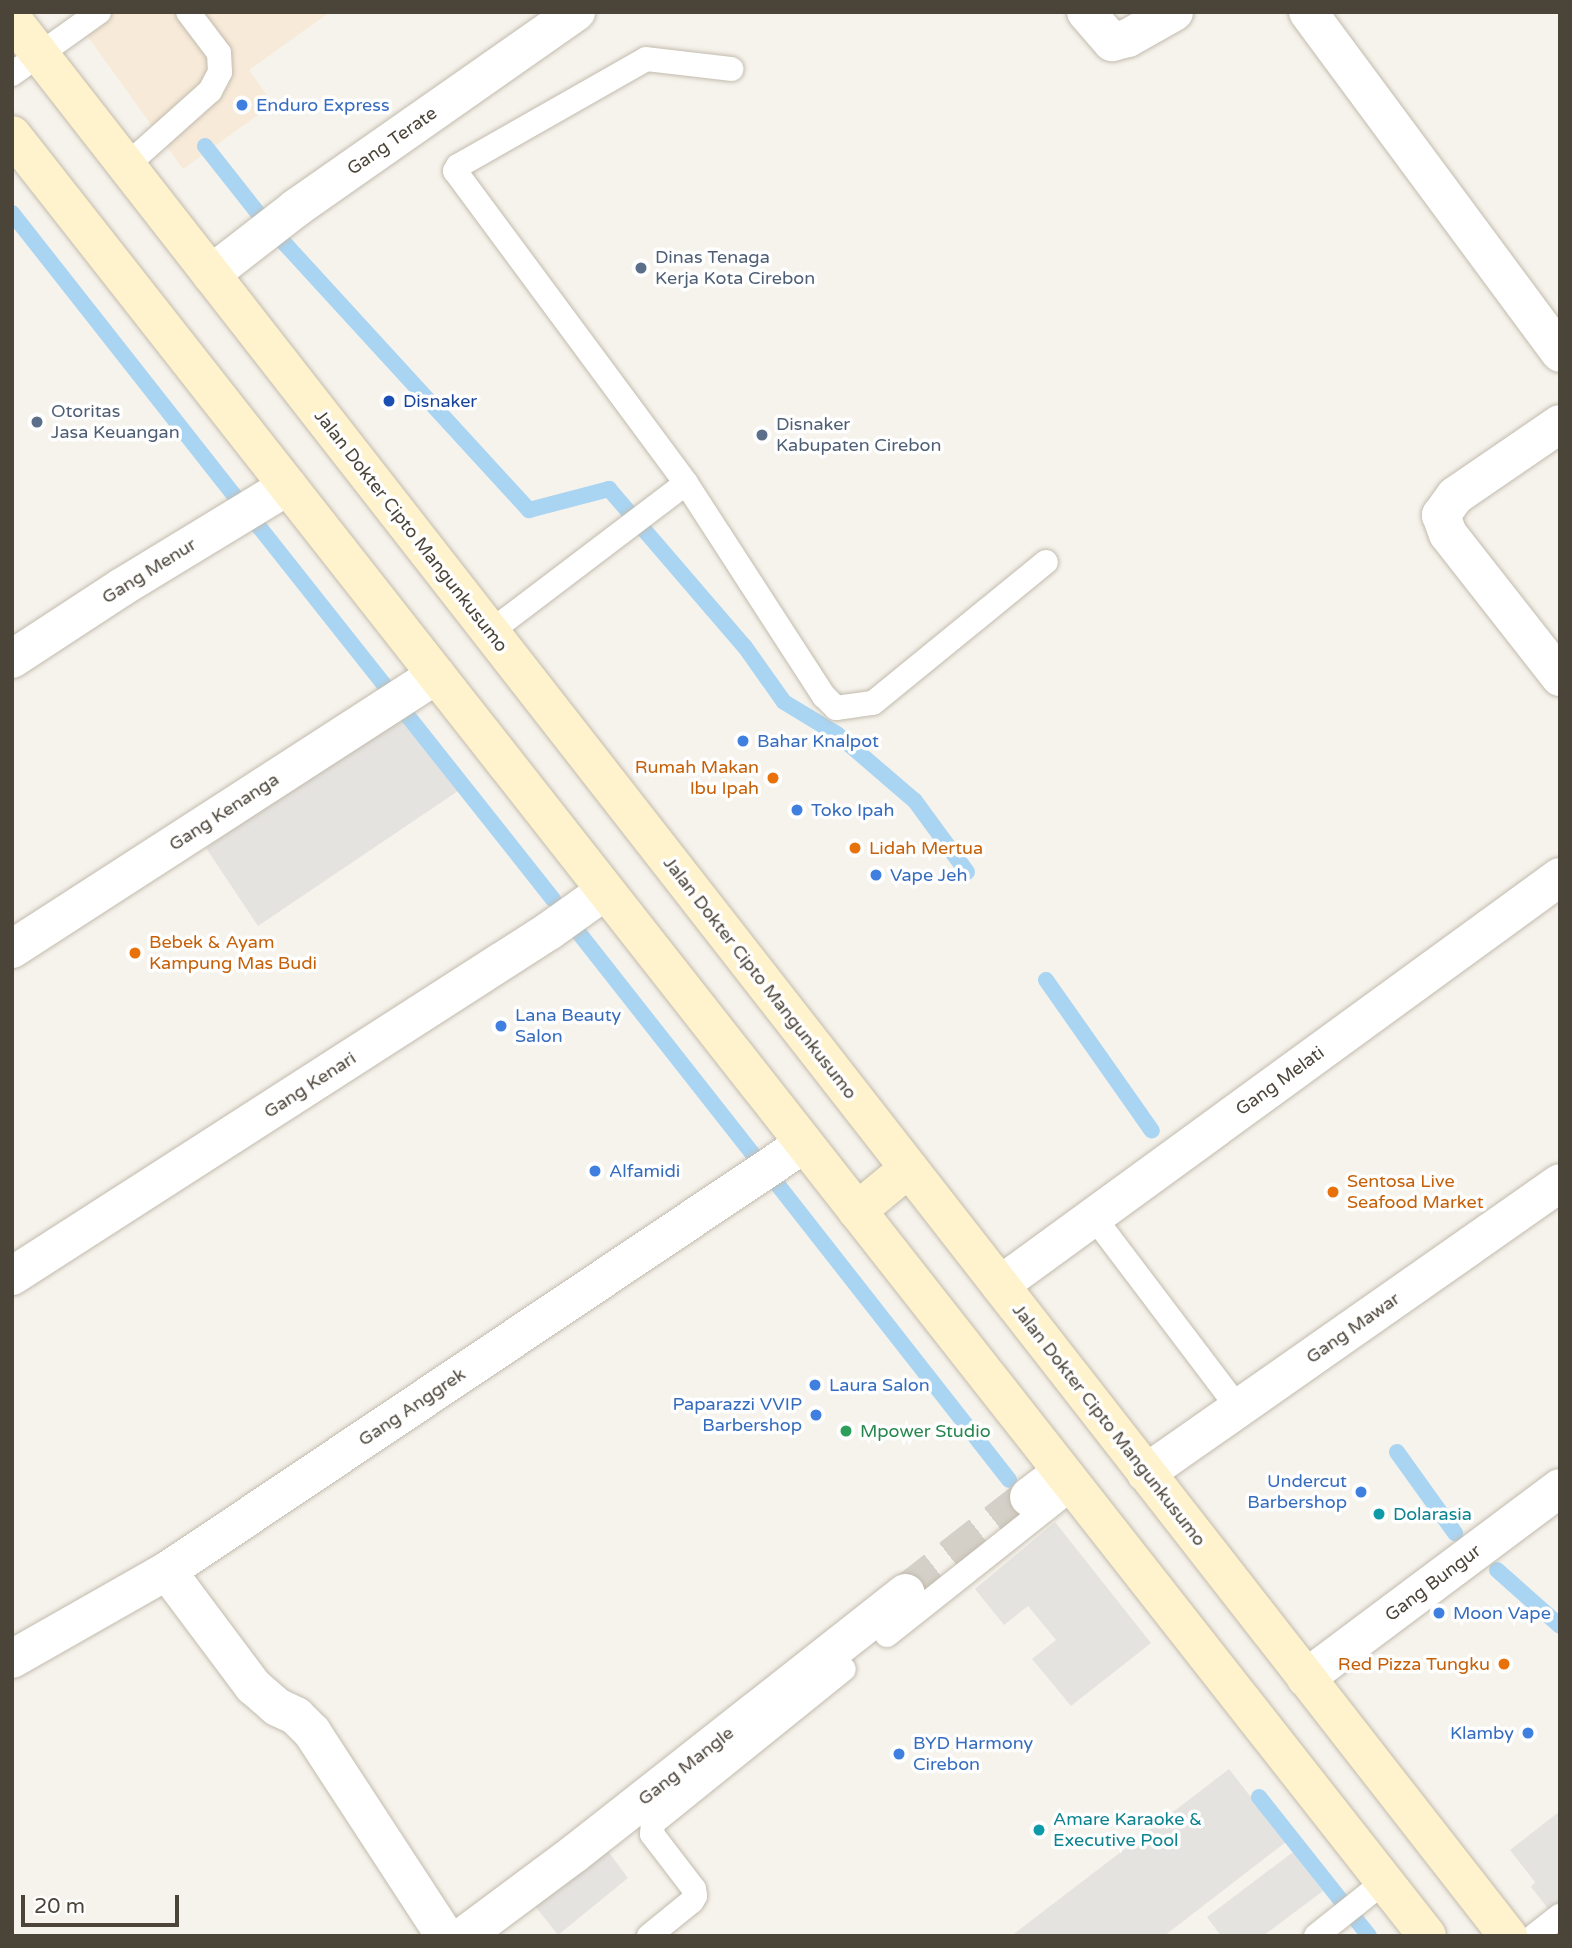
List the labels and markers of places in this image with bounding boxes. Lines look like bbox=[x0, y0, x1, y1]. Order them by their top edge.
place label: Enduro Express bbox=[256, 94, 390, 116]
marker: Enduro Express bbox=[234, 97, 250, 113]
place label: Dinas Tenaga Kerja Kota Cirebon bbox=[655, 247, 815, 290]
marker: Dinas Tenaga Kerja Kota Cirebon bbox=[633, 260, 649, 276]
place label: Disnaker bbox=[403, 390, 477, 412]
marker: Disnaker bbox=[381, 393, 397, 409]
place label: Otoritas Jasa Keuangan bbox=[51, 401, 180, 444]
marker: Otoritas Jasa Keuangan bbox=[29, 414, 45, 430]
place label: Disnaker Kabupaten Cirebon bbox=[776, 414, 941, 457]
marker: Disnaker Kabupaten Cirebon bbox=[754, 427, 770, 443]
place label: Bahar Knalpot bbox=[757, 730, 879, 752]
marker: Bahar Knalpot bbox=[735, 733, 751, 749]
place label: Rumah Makan Ibu Ipah bbox=[635, 757, 759, 800]
marker: Rumah Makan Ibu Ipah bbox=[765, 770, 781, 786]
place label: Toko Ipah bbox=[811, 799, 894, 821]
marker: Toko Ipah bbox=[789, 802, 805, 818]
place label: Lidah Mertua bbox=[869, 837, 983, 859]
marker: Lidah Mertua bbox=[847, 840, 863, 856]
place label: Vape Jeh bbox=[890, 864, 967, 886]
marker: Vape Jeh bbox=[868, 867, 884, 883]
place label: Bebek & Ayam Kampung Mas Budi bbox=[149, 932, 317, 974]
marker: Bebek & Ayam Kampung Mas Budi bbox=[127, 945, 143, 961]
place label: Lana Beauty Salon bbox=[515, 1005, 621, 1048]
marker: Lana Beauty Salon bbox=[493, 1018, 509, 1034]
place label: Alfamidi bbox=[609, 1160, 680, 1182]
marker: Alfamidi bbox=[587, 1163, 603, 1179]
place label: Sentosa Live Seafood Market bbox=[1347, 1171, 1484, 1214]
marker: Sentosa Live Seafood Market bbox=[1325, 1184, 1341, 1200]
place label: Laura Salon bbox=[829, 1374, 930, 1396]
marker: Laura Salon bbox=[807, 1377, 823, 1393]
place label: Paparazzi VVIP Barbershop bbox=[672, 1394, 802, 1436]
marker: Paparazzi VVIP Barbershop bbox=[808, 1407, 824, 1423]
place label: Mpower Studio bbox=[860, 1420, 991, 1442]
marker: Mpower Studio bbox=[838, 1423, 854, 1439]
place label: Undercut Barbershop bbox=[1247, 1471, 1347, 1514]
marker: Undercut Barbershop bbox=[1353, 1484, 1369, 1500]
place label: Dolarasia bbox=[1393, 1503, 1472, 1525]
marker: Dolarasia bbox=[1371, 1506, 1387, 1522]
place label: Moon Vape bbox=[1453, 1602, 1551, 1624]
marker: Moon Vape bbox=[1431, 1605, 1447, 1621]
place label: Red Pizza Tungku bbox=[1338, 1653, 1490, 1675]
marker: Red Pizza Tungku bbox=[1496, 1656, 1512, 1672]
place label: Klamby bbox=[1450, 1722, 1514, 1744]
marker: Klamby bbox=[1520, 1725, 1536, 1741]
place label: BYD Harmony Cirebon bbox=[913, 1733, 1033, 1776]
marker: BYD Harmony Cirebon bbox=[891, 1746, 907, 1762]
place label: Amare Karaoke & Executive Pool bbox=[1053, 1809, 1202, 1852]
marker: Amare Karaoke & Executive Pool bbox=[1031, 1822, 1047, 1838]

